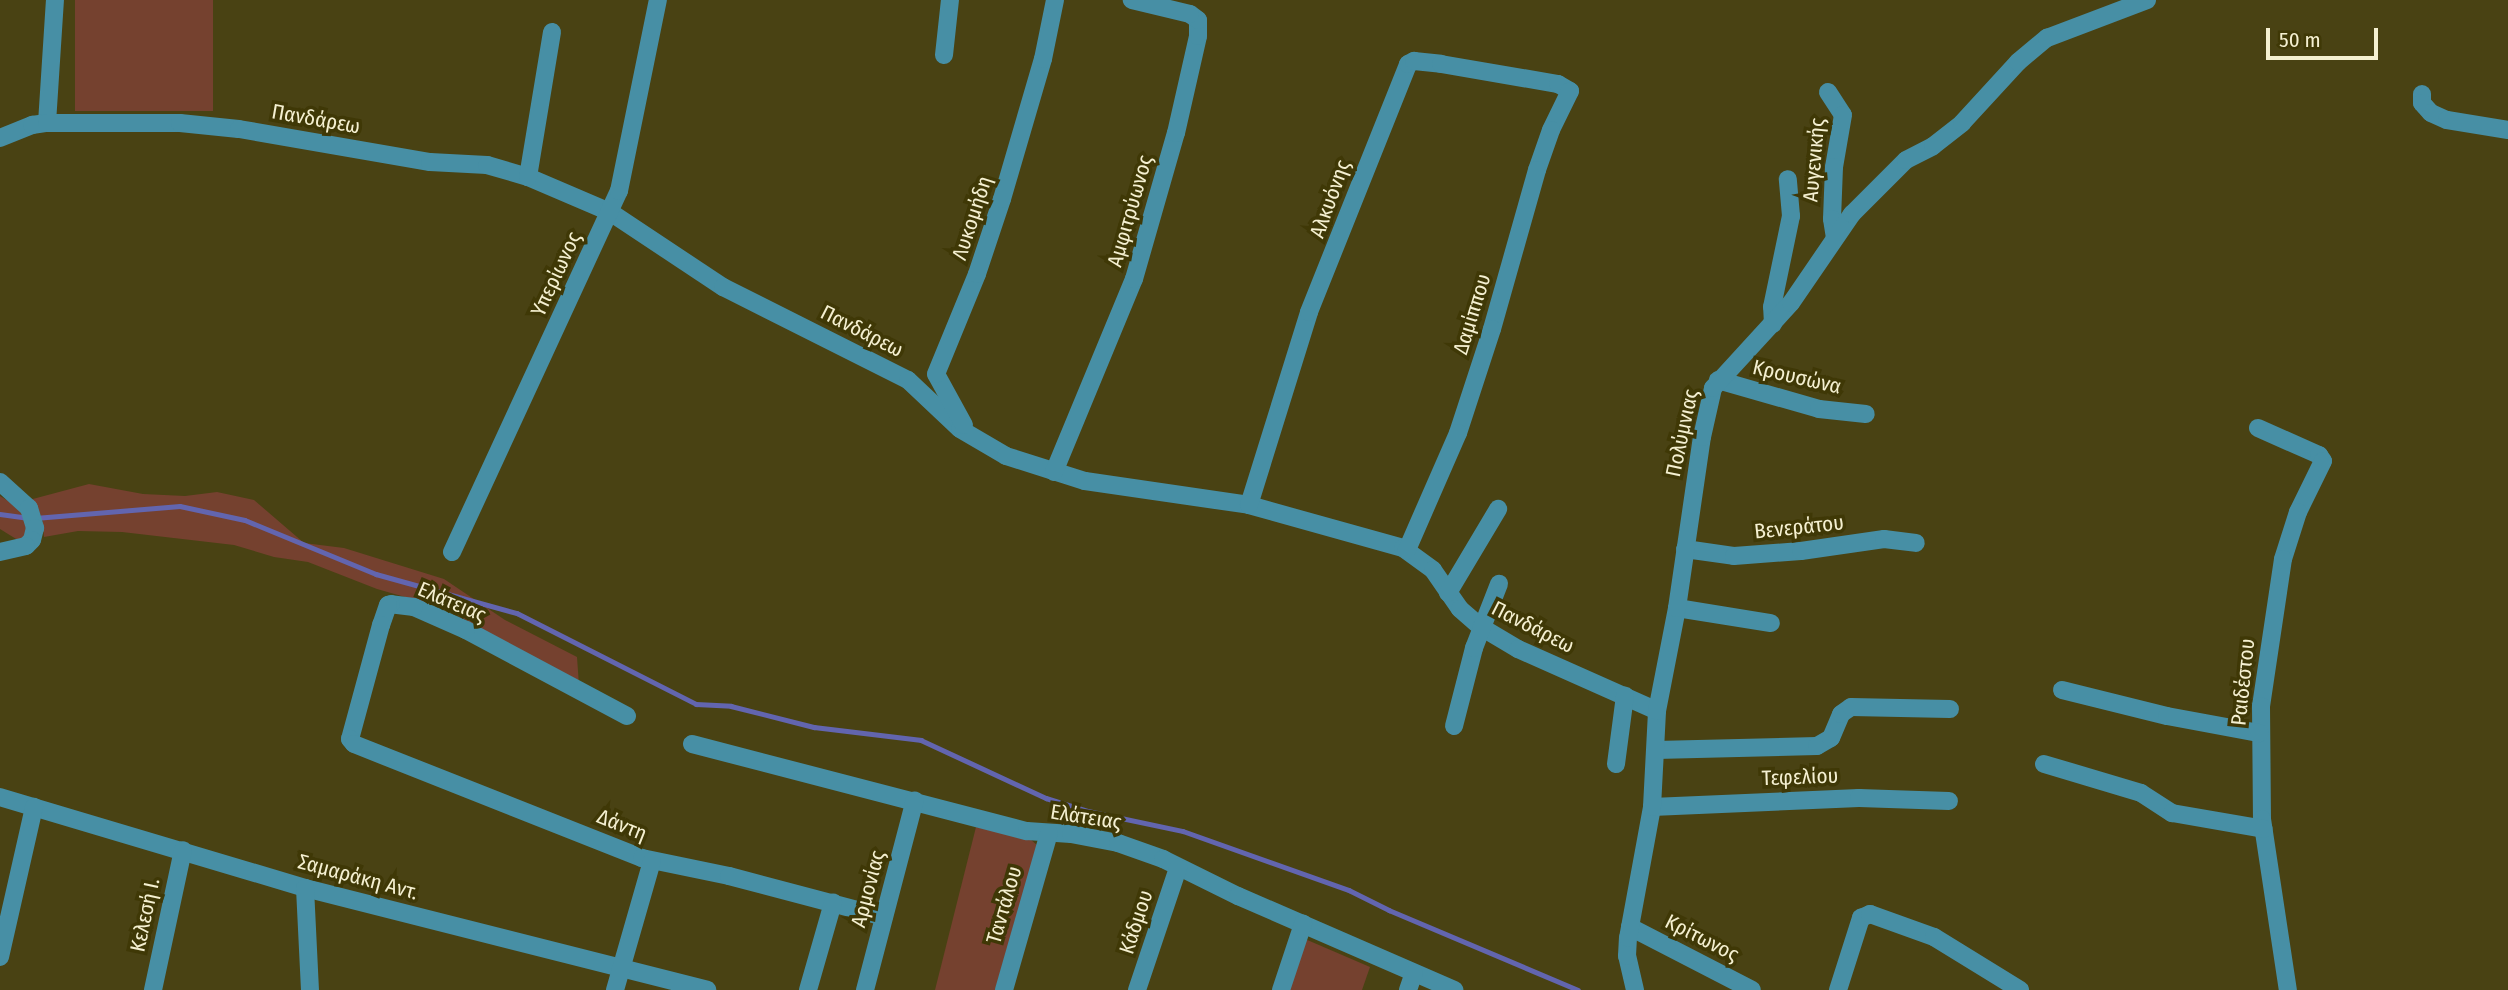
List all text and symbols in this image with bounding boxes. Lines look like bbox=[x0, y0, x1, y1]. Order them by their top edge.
scale bar bbox=[2270, 14, 2382, 58]
text: 50 m bbox=[2279, 27, 2321, 53]
street label: Πανδάρεω bbox=[270, 99, 362, 139]
street label: Αυγενικής bbox=[1798, 117, 1830, 203]
street label: Αμφιτρύωνος bbox=[1102, 152, 1158, 270]
street label: Αλκυόνης bbox=[1304, 157, 1356, 241]
street label: Λυκομήδη bbox=[947, 173, 997, 263]
street label: Υπερίωνος bbox=[525, 228, 587, 320]
street label: Δαμίππου bbox=[1448, 271, 1496, 357]
street label: Πανδάρεω bbox=[816, 299, 908, 363]
street label: Κρουσώνα bbox=[1750, 355, 1844, 399]
street label: Πολύμνιας bbox=[1660, 387, 1704, 479]
street label: Βενεράτου bbox=[1753, 510, 1845, 544]
street label: Ελάτειας bbox=[414, 576, 490, 628]
street label: Πανδάρεω bbox=[1487, 595, 1579, 659]
street label: Ραιδέστου bbox=[2226, 637, 2260, 727]
street label: Τεφελίου bbox=[1761, 763, 1839, 791]
street label: Ελάτειας bbox=[1049, 799, 1123, 835]
street label: Δάντη bbox=[593, 804, 651, 846]
street label: Αρμονίας bbox=[846, 848, 890, 930]
street label: Σαμαράκη Αντ. bbox=[295, 849, 421, 905]
street label: Ταντάλου bbox=[981, 863, 1027, 947]
street label: Κελεσή Ι. bbox=[125, 876, 165, 954]
street label: Κάδμου bbox=[1114, 887, 1158, 957]
street label: Κρίτωνος bbox=[1661, 909, 1743, 967]

